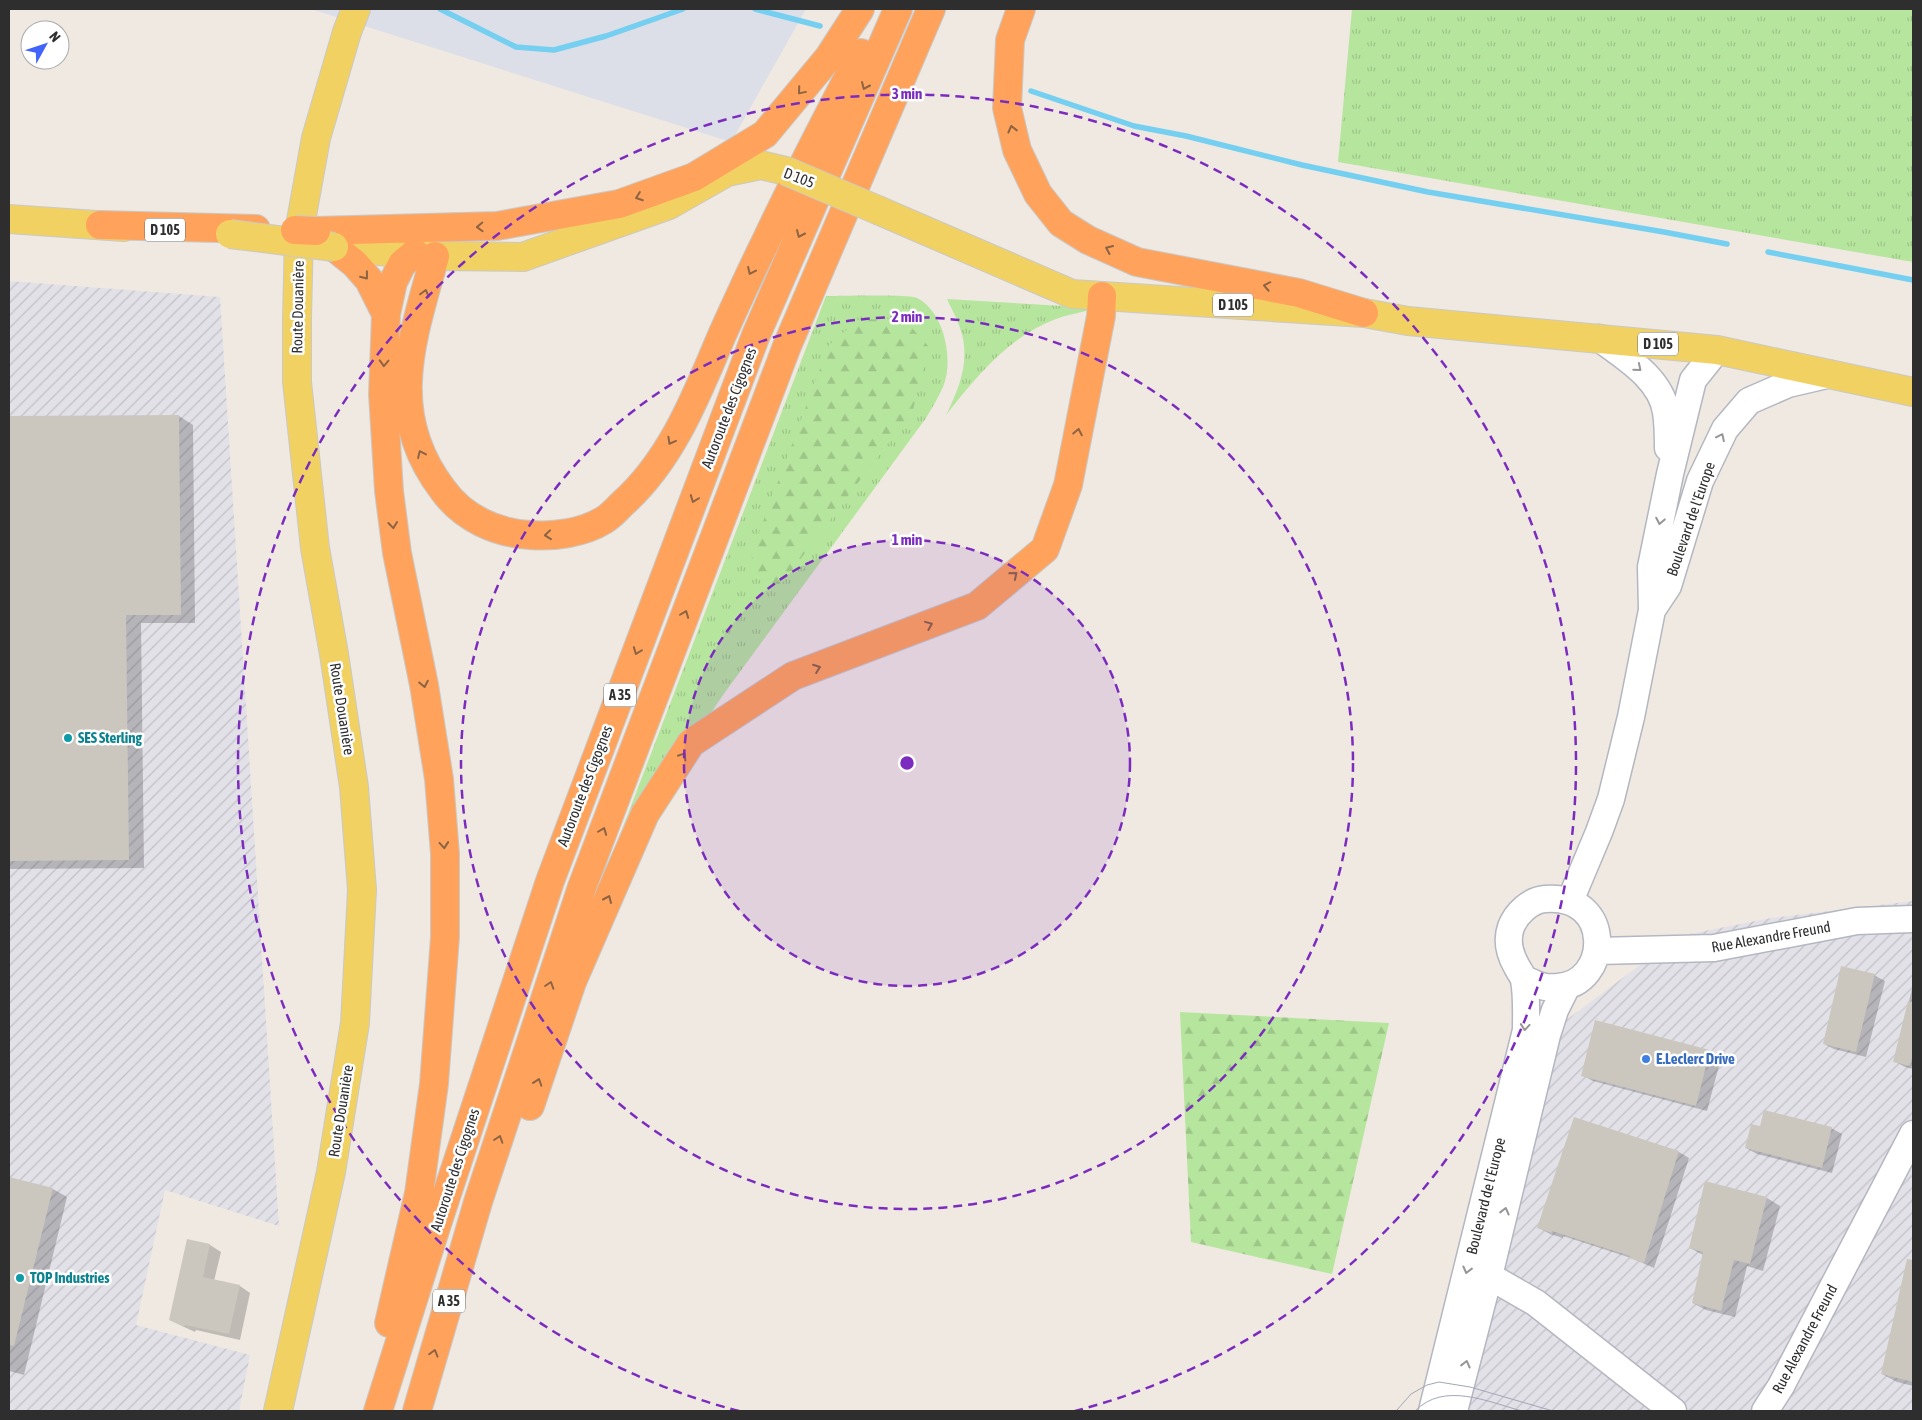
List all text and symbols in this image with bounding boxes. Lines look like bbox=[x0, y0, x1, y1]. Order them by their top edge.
north arrow bbox=[20, 20, 70, 70]
text: N bbox=[46, 28, 64, 45]
one-way arrow bbox=[860, 81, 870, 89]
one-way arrow bbox=[799, 85, 807, 94]
text: 3 min bbox=[892, 85, 922, 102]
one-way arrow bbox=[1007, 124, 1018, 133]
street label: D 105 bbox=[781, 164, 817, 191]
one-way arrow bbox=[636, 191, 644, 201]
road number: D 105 bbox=[145, 218, 185, 242]
one-way arrow bbox=[476, 222, 484, 232]
one-way arrow bbox=[795, 229, 806, 238]
one-way arrow bbox=[1105, 245, 1114, 256]
street label: Route Douanière bbox=[288, 260, 307, 354]
one-way arrow bbox=[747, 266, 758, 275]
one-way arrow bbox=[360, 271, 369, 280]
one-way arrow bbox=[1262, 282, 1271, 292]
one-way arrow bbox=[419, 288, 430, 297]
road number: D 105 bbox=[1213, 294, 1253, 316]
text: 2 min bbox=[892, 308, 922, 325]
road number: D 105 bbox=[1638, 332, 1678, 356]
street label: Autoroute des Cigognes bbox=[698, 345, 759, 471]
one-way arrow bbox=[379, 359, 390, 367]
one-way arrow bbox=[1632, 362, 1641, 371]
one-way arrow bbox=[1073, 427, 1083, 436]
one-way arrow bbox=[1715, 433, 1726, 442]
one-way arrow bbox=[667, 436, 677, 445]
one-way arrow bbox=[417, 451, 427, 460]
street label: Boulevard de l'Europe bbox=[1663, 459, 1718, 578]
one-way arrow bbox=[690, 494, 700, 503]
one-way arrow bbox=[1655, 517, 1666, 526]
one-way arrow bbox=[387, 521, 398, 529]
one-way arrow bbox=[544, 529, 552, 540]
text: 1 min bbox=[892, 531, 922, 548]
one-way arrow bbox=[1008, 572, 1017, 580]
one-way arrow bbox=[679, 610, 690, 619]
one-way arrow bbox=[924, 621, 933, 631]
one-way arrow bbox=[633, 646, 643, 655]
street label: Route Douanière bbox=[327, 662, 358, 756]
one-way arrow bbox=[812, 664, 821, 674]
one-way arrow bbox=[418, 680, 429, 688]
road number: A 35 bbox=[604, 684, 636, 706]
street label: Autoroute des Cigognes bbox=[554, 723, 615, 849]
place label: SES Sterling bbox=[78, 729, 142, 746]
marker: SES Sterling bbox=[62, 732, 74, 744]
one-way arrow bbox=[677, 752, 686, 761]
centre of rings bbox=[898, 754, 916, 772]
one-way arrow bbox=[597, 828, 607, 836]
one-way arrow bbox=[439, 841, 450, 849]
one-way arrow bbox=[601, 895, 612, 904]
street label: Rue Alexandre Freund bbox=[1710, 918, 1832, 955]
one-way arrow bbox=[544, 981, 554, 990]
one-way arrow bbox=[1520, 1024, 1531, 1032]
place label: E.Leclerc Drive bbox=[1656, 1050, 1735, 1067]
marker: E.Leclerc Drive bbox=[1640, 1053, 1652, 1065]
street label: Route Douanière bbox=[325, 1063, 356, 1158]
one-way arrow bbox=[532, 1078, 542, 1087]
street label: Autoroute des Cigognes bbox=[427, 1106, 482, 1233]
street label: Boulevard de l'Europe bbox=[1463, 1135, 1508, 1256]
one-way arrow bbox=[493, 1136, 503, 1144]
one-way arrow bbox=[1499, 1207, 1510, 1216]
one-way arrow bbox=[1462, 1266, 1473, 1275]
place label: TOP Industries bbox=[30, 1269, 110, 1286]
marker: TOP Industries bbox=[14, 1272, 26, 1284]
street label: Rue Alexandre Freund bbox=[1769, 1281, 1840, 1396]
road number: A 35 bbox=[433, 1290, 465, 1312]
one-way arrow bbox=[429, 1349, 439, 1357]
one-way arrow bbox=[1460, 1360, 1471, 1369]

